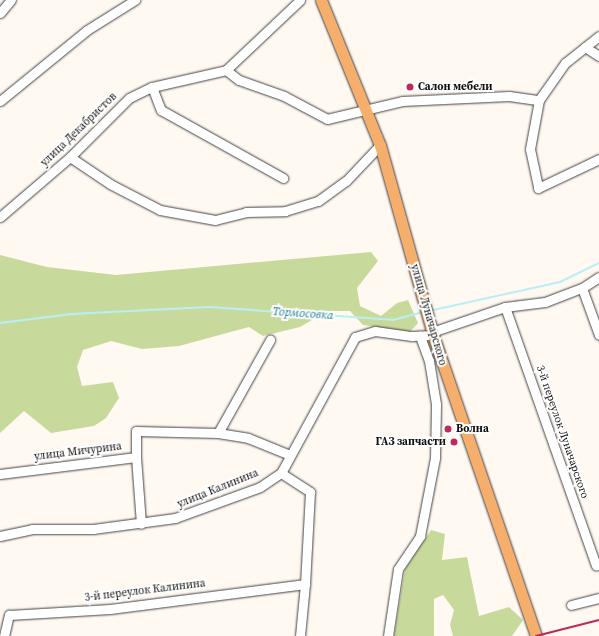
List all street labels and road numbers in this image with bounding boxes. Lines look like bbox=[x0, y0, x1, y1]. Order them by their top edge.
street label: улица Декабристов bbox=[38, 90, 120, 170]
street label: улица Луначарского bbox=[407, 263, 449, 367]
street label: 3-й переулок Луначарского bbox=[533, 364, 591, 500]
street label: улица Мичурина bbox=[33, 440, 123, 464]
street label: улица Калинина bbox=[175, 467, 261, 511]
street label: 3-й переулок Калинина bbox=[84, 577, 206, 605]

